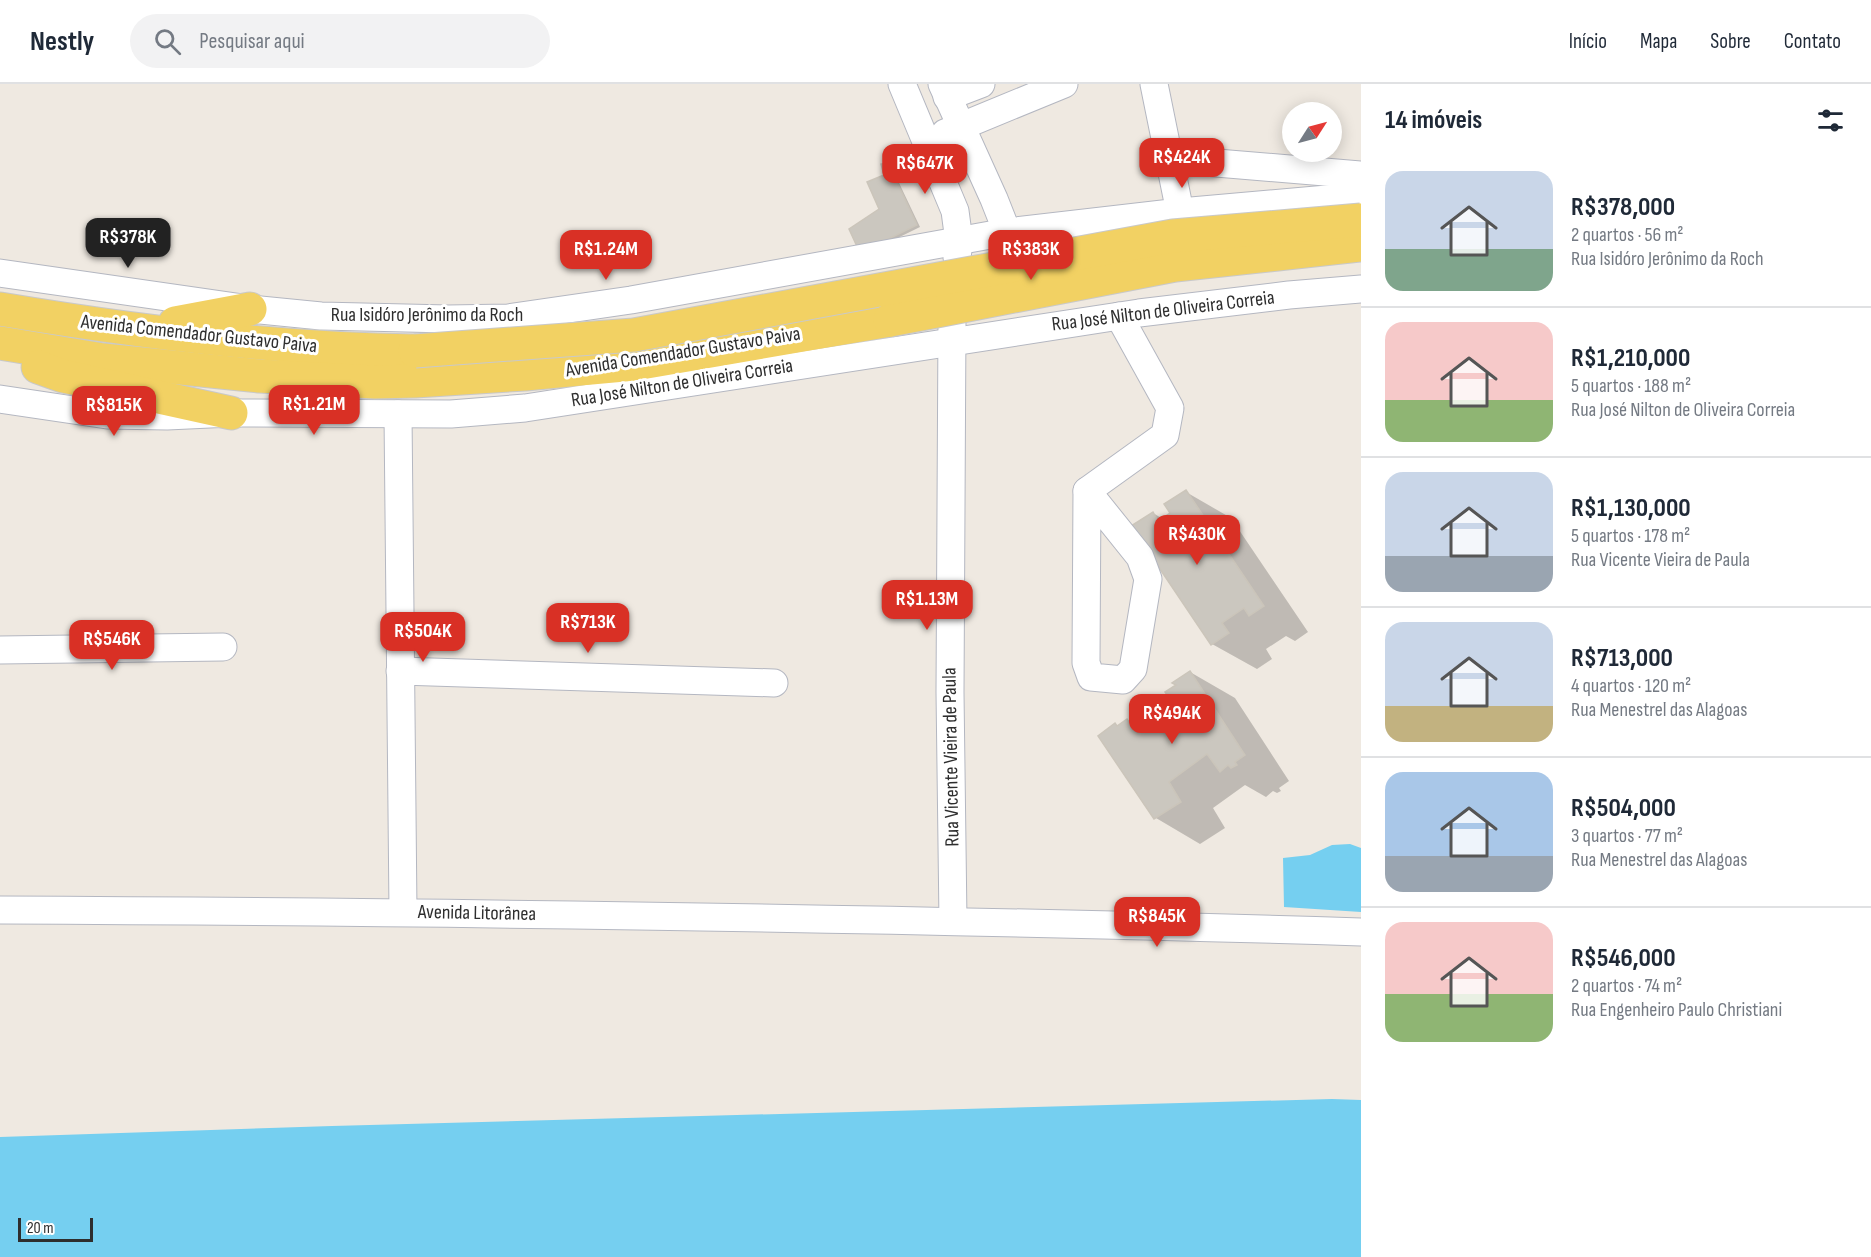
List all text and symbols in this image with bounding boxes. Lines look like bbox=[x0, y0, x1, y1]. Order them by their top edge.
search box bbox=[130, 14, 550, 68]
text: Nestly bbox=[30, 25, 94, 58]
icon: search bbox=[151, 25, 184, 58]
text: Pesquisar aqui bbox=[199, 28, 305, 55]
text: Início bbox=[1569, 29, 1607, 54]
text: Mapa bbox=[1640, 29, 1677, 54]
text: Sobre bbox=[1710, 29, 1751, 54]
text: Contato bbox=[1784, 29, 1841, 54]
north arrow bbox=[1282, 102, 1342, 162]
map controls bbox=[1282, 102, 1342, 162]
icon: filters bbox=[1814, 104, 1847, 137]
text: 14 imóveis bbox=[1385, 105, 1482, 136]
pin: R$424K bbox=[1133, 138, 1231, 189]
pin: R$647K bbox=[876, 144, 974, 195]
text: R$424K bbox=[1153, 145, 1211, 169]
text: R$647K bbox=[896, 151, 954, 175]
text: R$378,000 bbox=[1571, 192, 1675, 223]
icon: home bbox=[1433, 195, 1505, 267]
pin: R$378K bbox=[79, 218, 177, 269]
text: 2 quartos · 56 m² bbox=[1571, 223, 1684, 247]
text: R$378K bbox=[100, 225, 156, 249]
pin: R$1.24M bbox=[551, 230, 661, 281]
pin: R$383K bbox=[982, 230, 1080, 281]
text: R$1.24M bbox=[574, 237, 638, 261]
text: R$383K bbox=[1002, 237, 1060, 261]
text: Rua Isidóro Jerônimo da Roch bbox=[1571, 247, 1764, 271]
street label: Rua José Nilton de Oliveira Correia bbox=[1050, 285, 1276, 337]
street label: Rua Isidóro Jerônimo da Roch bbox=[331, 303, 523, 327]
street label: Avenida Comendador Gustavo Paiva bbox=[79, 310, 318, 358]
street label: Avenida Comendador Gustavo Paiva bbox=[563, 322, 802, 383]
text: R$1,210,000 bbox=[1571, 343, 1690, 374]
icon: home bbox=[1433, 346, 1505, 418]
street label: Rua José Nilton de Oliveira Correia bbox=[569, 354, 795, 412]
text: 5 quartos · 188 m² bbox=[1571, 374, 1691, 398]
pin: R$1.21M bbox=[259, 385, 369, 436]
pin: R$815K bbox=[65, 386, 163, 437]
text: R$1.21M bbox=[283, 392, 345, 416]
text: R$815K bbox=[86, 393, 142, 417]
text: Rua José Nilton de Oliveira Correia bbox=[1571, 398, 1795, 422]
text: R$1,130,000 bbox=[1571, 493, 1691, 524]
icon: home bbox=[1433, 496, 1505, 568]
pin: R$430K bbox=[1148, 515, 1246, 566]
text: R$430K bbox=[1168, 522, 1226, 546]
text: 5 quartos · 178 m² bbox=[1571, 524, 1690, 548]
text: Rua Vicente Vieira de Paula bbox=[1571, 548, 1750, 572]
pin: R$1.13M bbox=[872, 580, 982, 631]
text: R$1.13M bbox=[896, 587, 958, 611]
pin: R$713K bbox=[539, 603, 637, 654]
text: R$713K bbox=[560, 610, 616, 634]
pin: R$504K bbox=[374, 612, 472, 663]
text: R$504K bbox=[394, 619, 452, 643]
pin: R$546K bbox=[63, 620, 161, 671]
text: R$546K bbox=[83, 627, 141, 651]
text: R$713,000 bbox=[1571, 643, 1673, 674]
icon: home bbox=[1433, 646, 1505, 718]
street label: Rua Vicente Vieira de Paula bbox=[937, 667, 965, 847]
text: 4 quartos · 120 m² bbox=[1571, 674, 1691, 698]
pin: R$494K bbox=[1123, 694, 1221, 745]
text: Rua Menestrel das Alagoas bbox=[1571, 698, 1747, 722]
text: R$494K bbox=[1143, 701, 1201, 725]
text: R$504,000 bbox=[1571, 793, 1676, 824]
icon: home bbox=[1433, 796, 1505, 868]
text: 3 quartos · 77 m² bbox=[1571, 824, 1683, 848]
text: Rua Menestrel das Alagoas bbox=[1571, 848, 1747, 872]
pin: R$845K bbox=[1108, 897, 1206, 948]
street label: Avenida Litorânea bbox=[417, 900, 536, 926]
text: R$845K bbox=[1128, 904, 1186, 928]
text: R$546,000 bbox=[1571, 943, 1676, 974]
icon: home bbox=[1433, 946, 1505, 1018]
text: 2 quartos · 74 m² bbox=[1571, 974, 1682, 998]
text: Rua Engenheiro Paulo Christiani bbox=[1571, 998, 1782, 1022]
scale bar bbox=[18, 1215, 93, 1242]
text: 20 m bbox=[27, 1219, 54, 1238]

